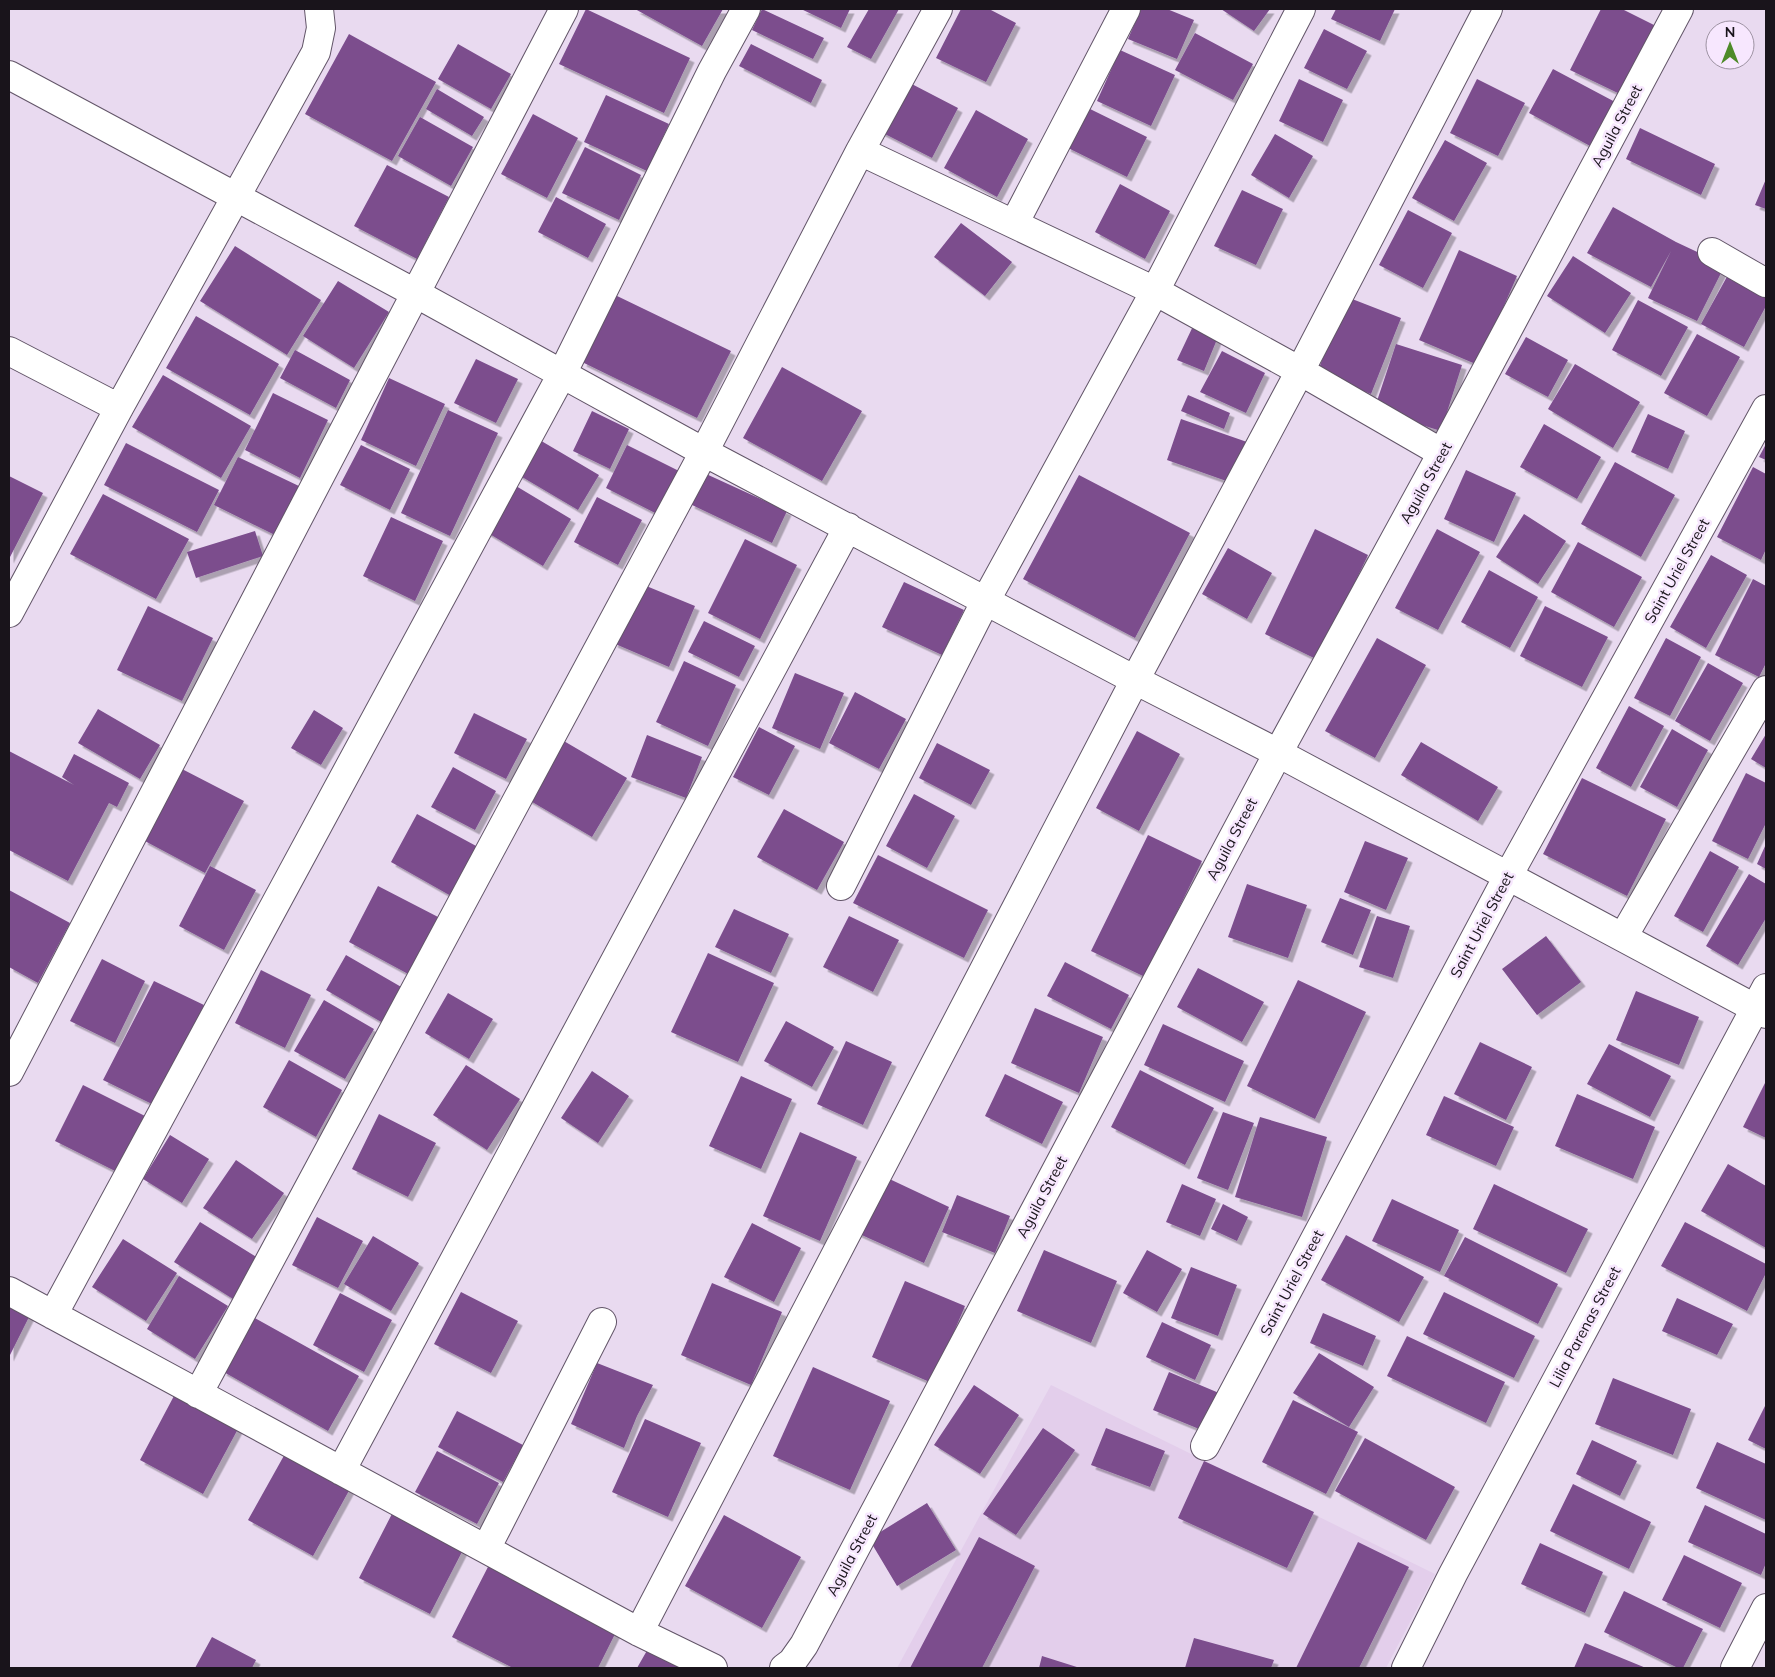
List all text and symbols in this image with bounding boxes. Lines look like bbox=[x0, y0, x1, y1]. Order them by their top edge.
north arrow bbox=[1705, 20, 1755, 70]
text: N bbox=[1725, 23, 1735, 41]
street label: Aguila Street bbox=[1587, 81, 1646, 170]
street label: Aguila Street bbox=[1395, 439, 1456, 527]
street label: Saint Uriel Street bbox=[1640, 515, 1713, 627]
street label: Aguila Street bbox=[1202, 794, 1261, 883]
street label: Saint Uriel Street bbox=[1446, 869, 1517, 981]
street label: Aguila Street bbox=[1012, 1152, 1071, 1241]
street label: Saint Uriel Street bbox=[1256, 1227, 1327, 1339]
street label: Lilia Parenas Street bbox=[1545, 1263, 1624, 1391]
street label: Aguila Street bbox=[822, 1510, 881, 1599]

